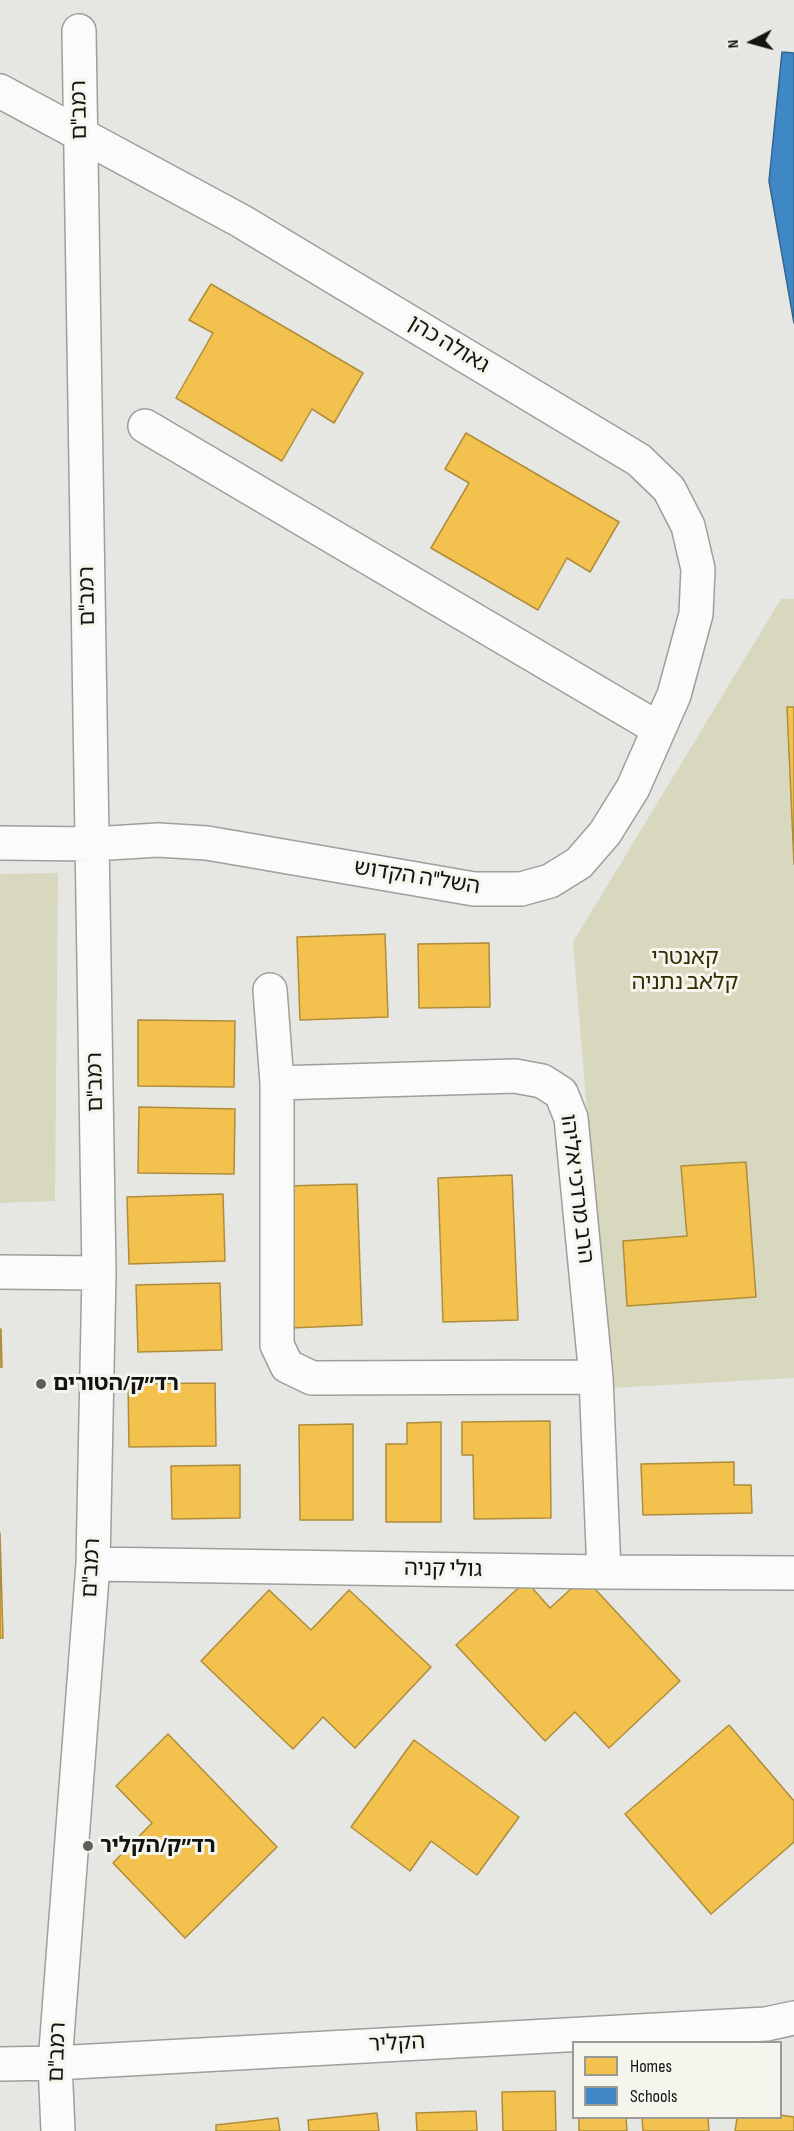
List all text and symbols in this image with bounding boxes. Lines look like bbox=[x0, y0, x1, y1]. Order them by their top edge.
north arrow bbox=[722, 12, 782, 72]
text: N bbox=[724, 39, 743, 49]
street label: רמב"ם bbox=[66, 80, 94, 140]
street label: גאולה כהן bbox=[403, 311, 493, 379]
street label: רמב"ם bbox=[74, 566, 102, 626]
street label: השל"ה הקדוש bbox=[352, 855, 482, 901]
park label: קאנטרי קלאב נתניה bbox=[632, 945, 738, 996]
street label: רמב"ם bbox=[82, 1052, 110, 1112]
street label: הרב מרדכי אליהו bbox=[554, 1113, 598, 1265]
place label: רד״ק/הטורים bbox=[53, 1371, 179, 1397]
marker: רד״ק/הטורים bbox=[34, 1377, 48, 1391]
street label: רמב"ם bbox=[77, 1537, 107, 1599]
street label: גולי קניה bbox=[404, 1556, 482, 1584]
place label: רד״ק/הקליר bbox=[100, 1833, 216, 1859]
marker: רד״ק/הקליר bbox=[81, 1839, 95, 1853]
street label: רמב"ם bbox=[44, 2022, 72, 2082]
street label: הקליר bbox=[368, 2029, 426, 2059]
legend bbox=[572, 2041, 782, 2119]
text: Homes bbox=[630, 2056, 672, 2077]
text: Schools bbox=[630, 2086, 677, 2107]

